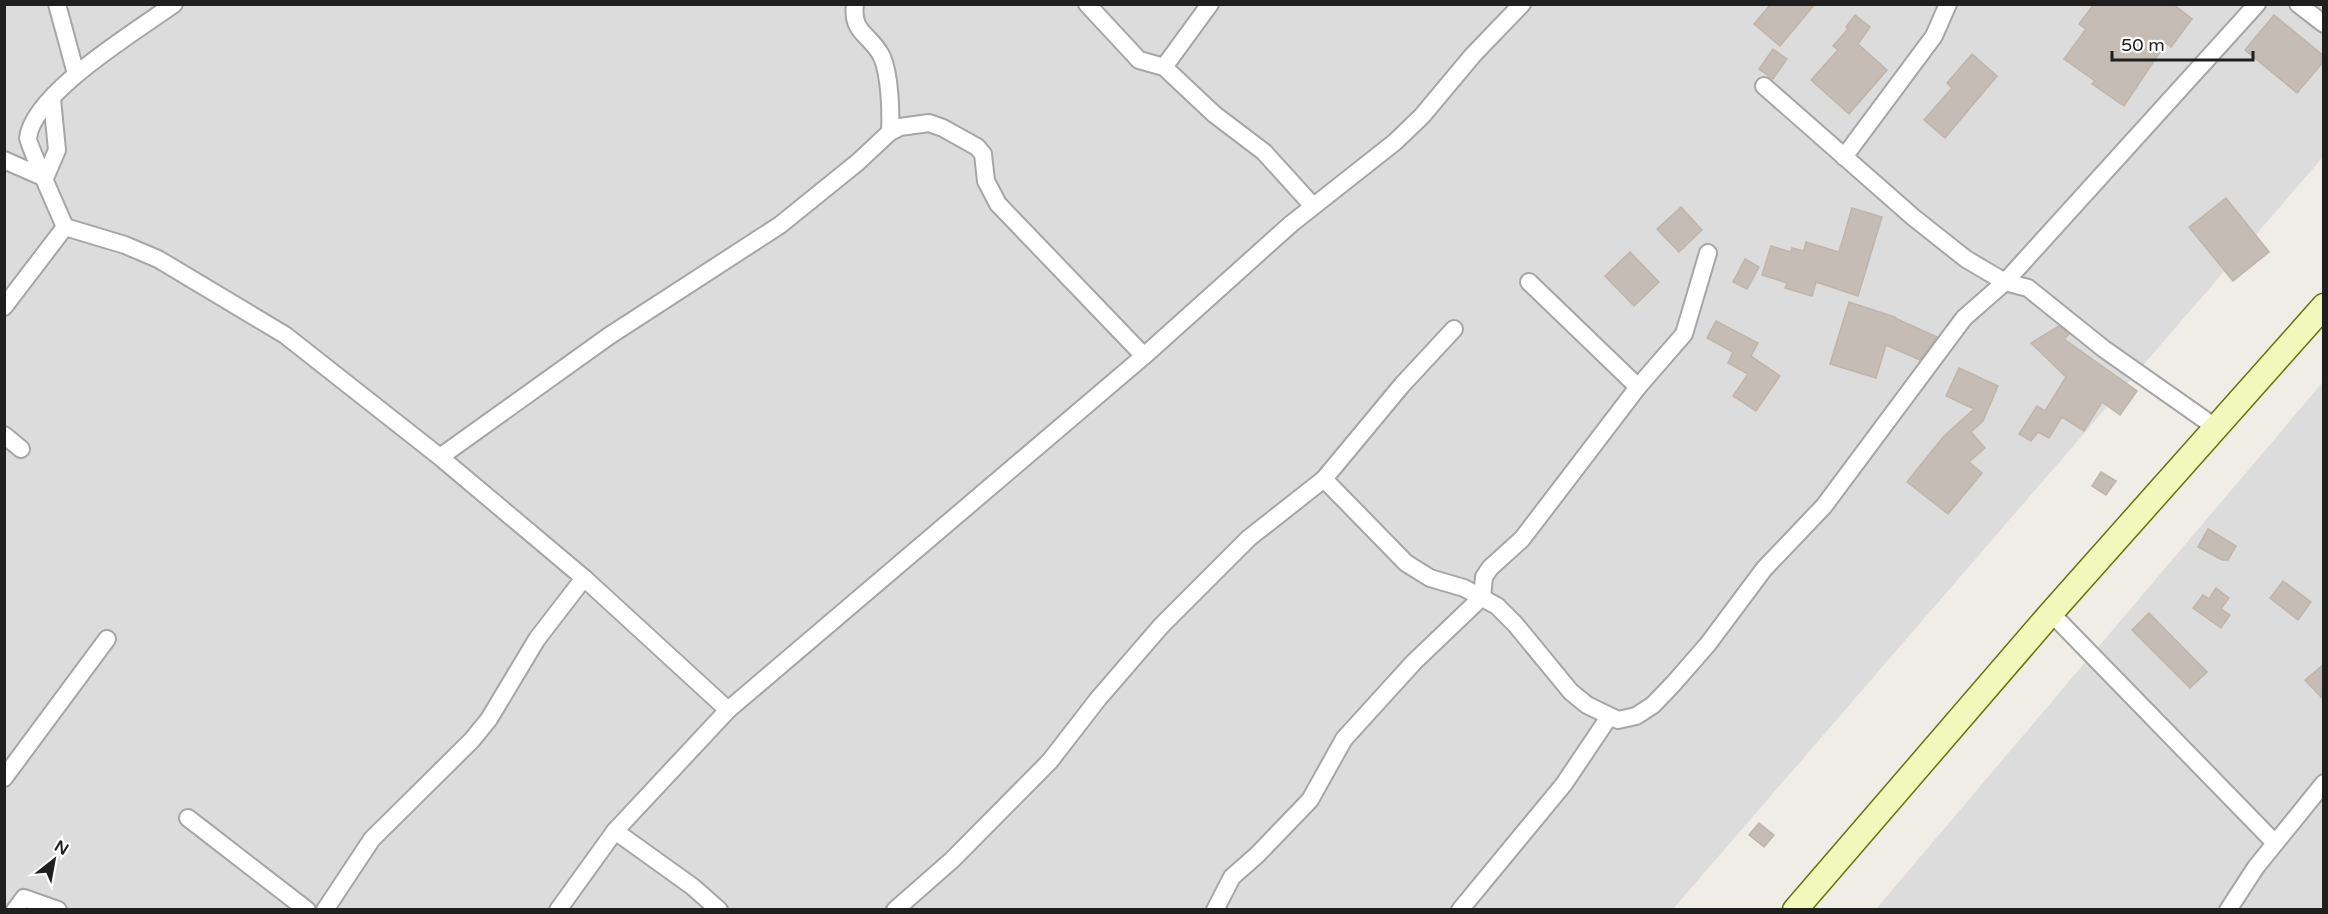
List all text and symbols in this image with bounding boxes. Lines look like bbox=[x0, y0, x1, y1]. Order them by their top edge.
scale bar bbox=[2112, 24, 2253, 62]
text: 50 m bbox=[2121, 34, 2165, 56]
north arrow bbox=[24, 830, 84, 890]
text: N bbox=[51, 836, 72, 860]

